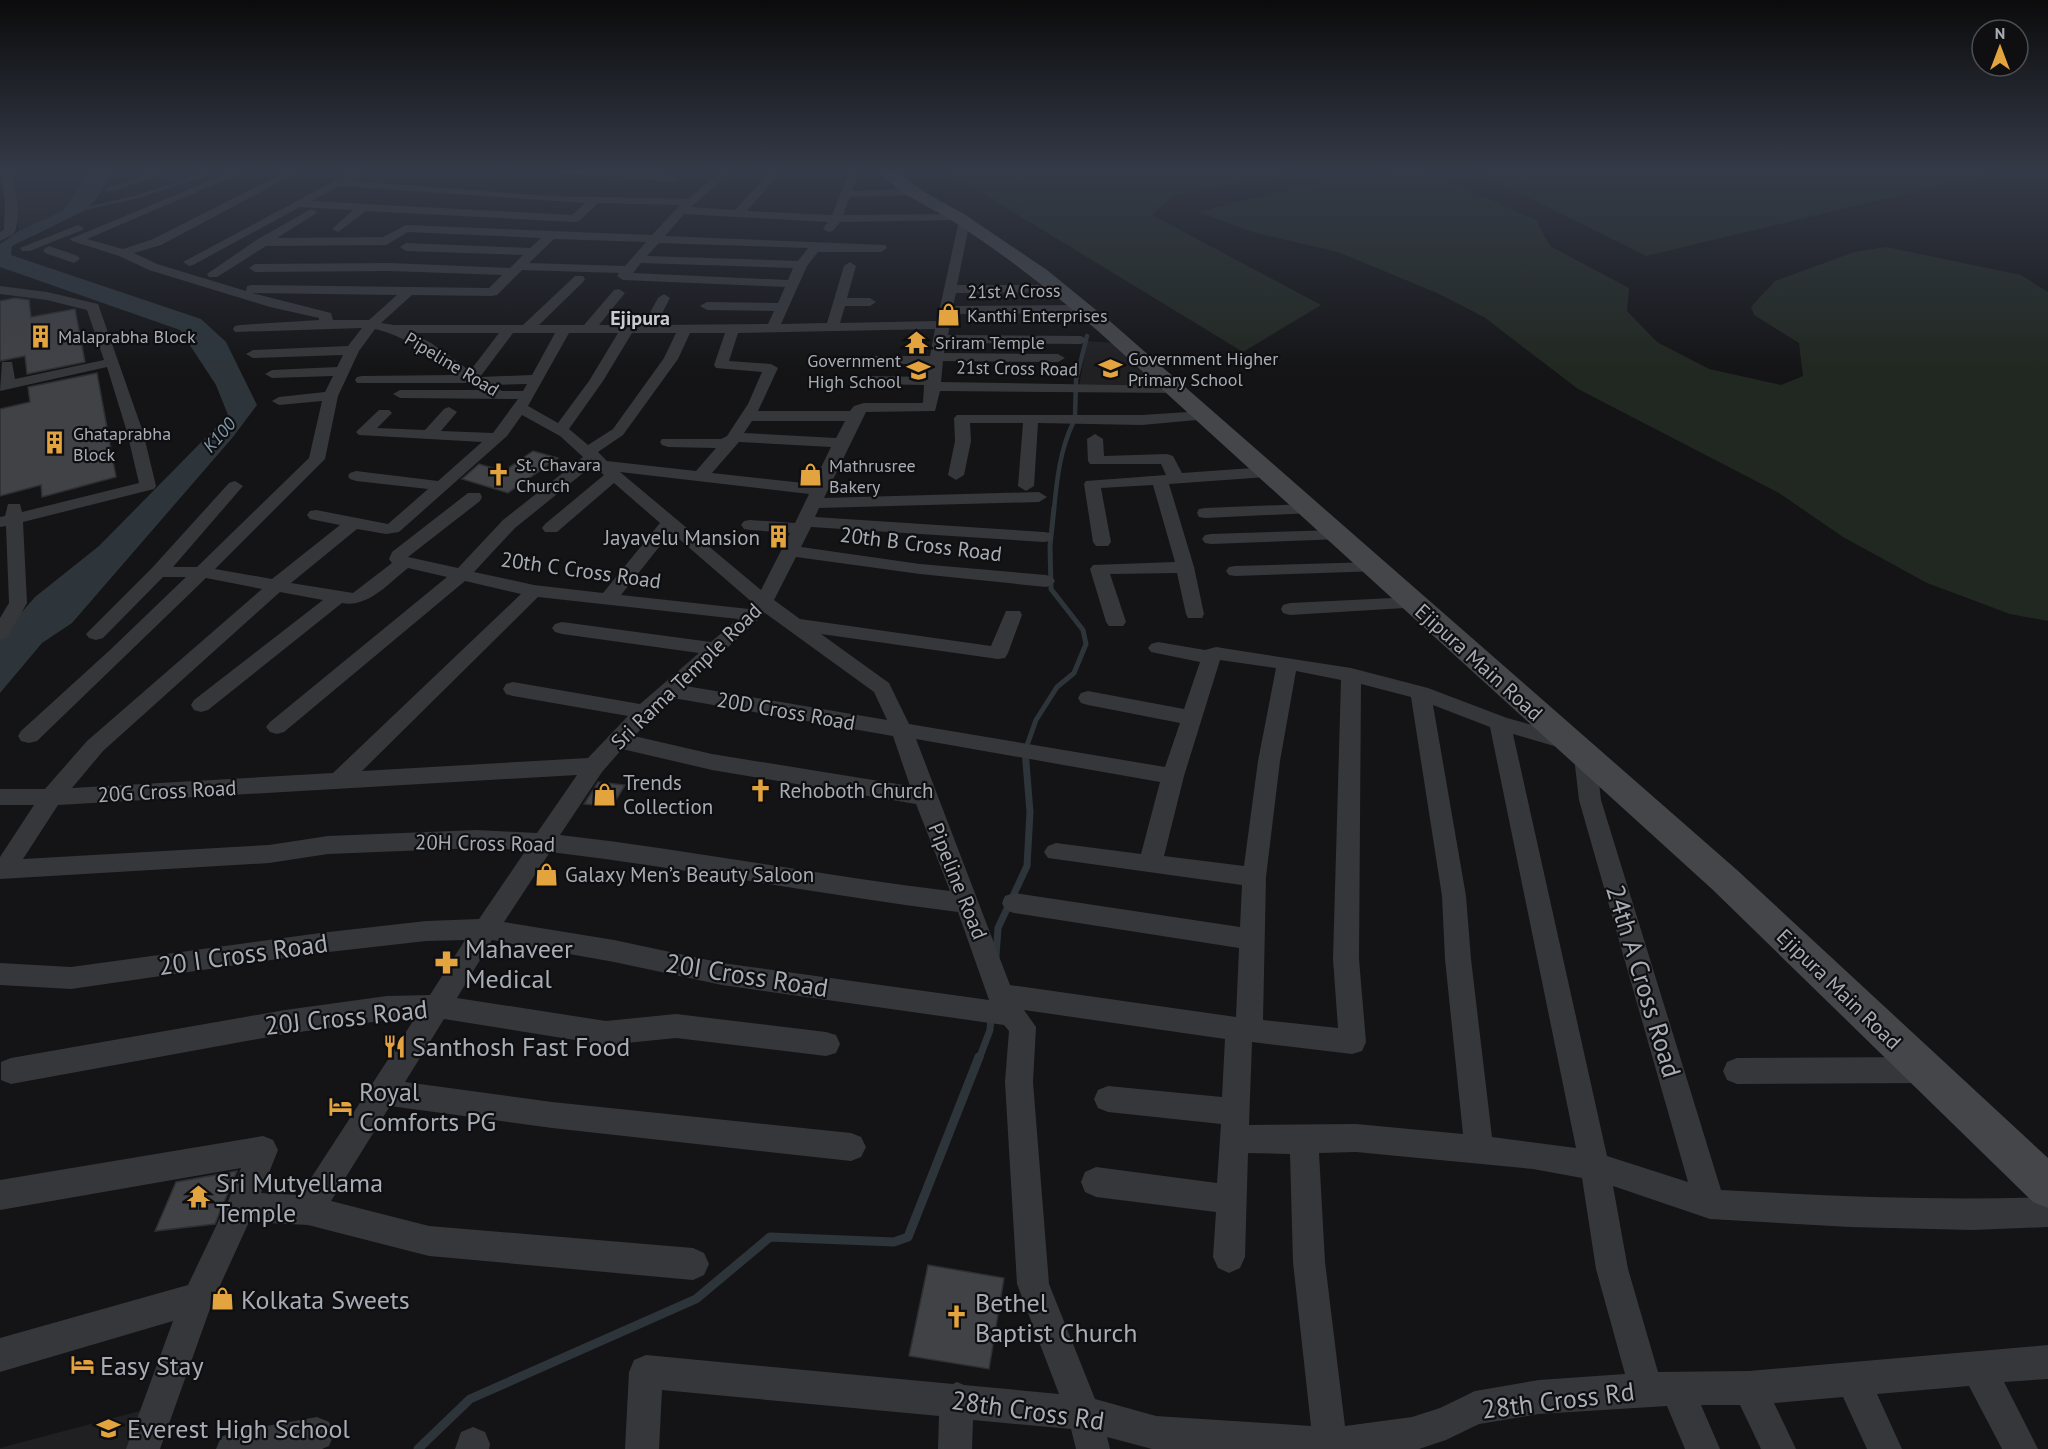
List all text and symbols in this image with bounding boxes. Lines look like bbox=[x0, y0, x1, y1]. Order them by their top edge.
north arrow bbox=[1970, 18, 2030, 78]
text: N bbox=[1995, 23, 2005, 43]
street label: 21st A Cross bbox=[967, 279, 1061, 303]
shop icon: Kanthi Enterprises bbox=[936, 302, 962, 328]
place label: Kanthi Enterprises bbox=[967, 304, 1107, 327]
district label: Ejipura bbox=[610, 305, 670, 331]
building icon: Malaprabha Block bbox=[27, 323, 53, 349]
place label: Malaprabha Block bbox=[58, 325, 196, 348]
street label: Pipeline Road bbox=[401, 327, 503, 401]
temple icon: Sriram Temple bbox=[904, 329, 930, 355]
place label: Sriram Temple bbox=[935, 331, 1045, 354]
place label: Government Higher Primary School bbox=[1128, 347, 1278, 391]
place label: Government High School bbox=[807, 349, 902, 393]
street label: 21st Cross Road bbox=[956, 355, 1078, 381]
school or university icon: Government Higher Primary School bbox=[1097, 355, 1123, 381]
school or university icon: Government High School bbox=[906, 357, 932, 383]
water label: K100 bbox=[198, 412, 241, 457]
place label: Ghataprabha Block bbox=[73, 422, 171, 466]
building icon: Ghataprabha Block bbox=[42, 430, 68, 456]
place label: St. Chavara Church bbox=[516, 453, 601, 497]
place label: Mathrusree Bakery bbox=[829, 454, 916, 498]
church icon: St. Chavara Church bbox=[485, 461, 511, 487]
shop icon: Mathrusree Bakery bbox=[798, 462, 824, 488]
street label: 20th B Cross Road bbox=[839, 521, 1003, 567]
place label: Jayavelu Mansion bbox=[603, 524, 760, 551]
building icon: Jayavelu Mansion bbox=[765, 524, 791, 550]
street label: 20th C Cross Road bbox=[499, 545, 663, 595]
street label: Sri Rama Temple Road bbox=[605, 597, 767, 755]
street label: Ejipura Main Road bbox=[1410, 598, 1548, 726]
street label: 20D Cross Road bbox=[715, 686, 857, 736]
place label: Trends Collection bbox=[623, 769, 713, 820]
street label: 20G Cross Road bbox=[97, 774, 237, 808]
church icon: Rehoboth Church bbox=[748, 777, 774, 803]
place label: Rehoboth Church bbox=[779, 777, 934, 804]
shop icon: Trends Collection bbox=[592, 781, 618, 807]
street label: Pipeline Road bbox=[922, 819, 994, 943]
street label: 20H Cross Road bbox=[415, 828, 555, 858]
shop icon: Galaxy Men’s Beauty Saloon bbox=[534, 861, 560, 887]
place label: Galaxy Men’s Beauty Saloon bbox=[565, 861, 814, 888]
street label: 24th A Cross Road bbox=[1599, 881, 1689, 1081]
street label: Ejipura Main Road bbox=[1771, 923, 1907, 1055]
street label: 20 I Cross Road bbox=[156, 926, 330, 982]
place label: Mahaveer Medical bbox=[465, 932, 573, 995]
street label: 20I Cross Road bbox=[663, 946, 831, 1004]
pharmacy icon: Mahaveer Medical bbox=[434, 950, 460, 976]
street label: 20J Cross Road bbox=[263, 992, 429, 1042]
place label: Santhosh Fast Food bbox=[412, 1030, 630, 1063]
restaurant icon: Santhosh Fast Food bbox=[381, 1033, 407, 1059]
place label: Royal Comforts PG bbox=[359, 1075, 496, 1138]
hotel icon: Royal Comforts PG bbox=[328, 1093, 354, 1119]
place label: Sri Mutyellama Temple bbox=[216, 1166, 383, 1229]
temple icon: Sri Mutyellama Temple bbox=[185, 1184, 211, 1210]
place label: Kolkata Sweets bbox=[241, 1283, 410, 1316]
shop icon: Kolkata Sweets bbox=[210, 1286, 236, 1312]
place label: Bethel Baptist Church bbox=[975, 1286, 1138, 1349]
church icon: Bethel Baptist Church bbox=[944, 1304, 970, 1330]
place label: Easy Stay bbox=[100, 1349, 204, 1382]
hotel icon: Easy Stay bbox=[69, 1352, 95, 1378]
street label: 28th Cross Rd bbox=[1480, 1374, 1636, 1426]
street label: 28th Cross Rd bbox=[950, 1383, 1106, 1437]
place label: Everest High School bbox=[127, 1412, 350, 1445]
school or university icon: Everest High School bbox=[96, 1415, 122, 1441]

